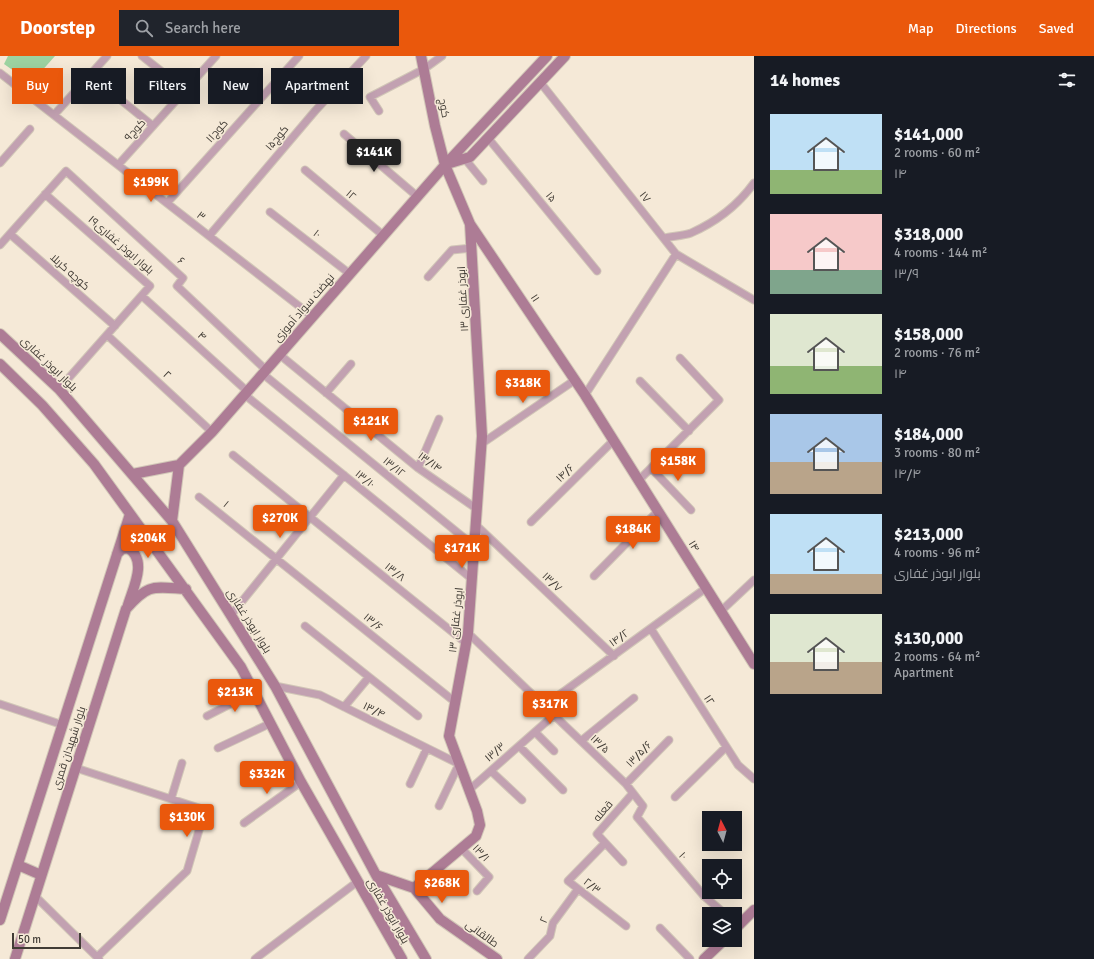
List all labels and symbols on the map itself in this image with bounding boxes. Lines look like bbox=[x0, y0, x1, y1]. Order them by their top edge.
street label: کوچ bbox=[435, 97, 452, 119]
street label: ۹کوچ bbox=[122, 116, 149, 144]
street label: ۱۱کوچ bbox=[203, 117, 231, 146]
street label: ۱۵کوچ bbox=[263, 123, 292, 154]
pin: $141K bbox=[346, 139, 402, 173]
pin: $199K bbox=[123, 169, 179, 203]
street label: ۱۲ bbox=[343, 187, 359, 203]
street label: ۱۵ bbox=[543, 189, 559, 205]
street label: ۱۷ bbox=[637, 189, 653, 205]
street label: ۳ bbox=[194, 209, 208, 223]
street label: بلوار ابوذر غفاری۱۹ bbox=[86, 213, 156, 277]
street label: ۱۰ bbox=[311, 227, 323, 241]
street label: کوچه کربلا bbox=[48, 251, 93, 293]
street label: ۶ bbox=[175, 254, 187, 268]
street label: ۱۳ ابوذر غفاری bbox=[455, 266, 471, 332]
street label: نهضت سواد آموزی bbox=[271, 271, 337, 345]
street label: ۱۱ bbox=[528, 292, 542, 304]
street label: ۴ bbox=[195, 329, 209, 343]
street label: بلوار ابوذر غفاری bbox=[18, 334, 80, 394]
street label: ۲ bbox=[160, 368, 174, 382]
pin: $318K bbox=[495, 370, 551, 404]
pin: $121K bbox=[343, 408, 399, 442]
pin: $158K bbox=[650, 448, 706, 482]
street label: ۱۳/۱۴ bbox=[416, 449, 444, 475]
street label: ۱۳/۱۲ bbox=[380, 454, 408, 480]
street label: ۱۴/۶ bbox=[553, 461, 577, 485]
street label: ۱۳/۱۰ bbox=[353, 467, 377, 491]
street label: ۱ bbox=[221, 498, 231, 510]
pin: $270K bbox=[252, 505, 308, 539]
pin: $184K bbox=[605, 516, 661, 550]
pin: $204K bbox=[120, 525, 176, 559]
pin: $171K bbox=[434, 535, 490, 569]
street label: ۱۴ bbox=[686, 538, 702, 554]
street label: ۱۳/۸ bbox=[382, 560, 408, 584]
street label: ۱۳/۷ bbox=[539, 570, 565, 595]
street label: بلوار ابوذر غفاری bbox=[224, 586, 274, 656]
street label: ۱۳ ابوذر غفاری bbox=[446, 587, 466, 653]
street label: ۱۳/۶ bbox=[361, 610, 385, 634]
street label: ۱۴/۲ bbox=[607, 626, 632, 649]
pin: $213K bbox=[207, 679, 263, 713]
pin: $317K bbox=[522, 691, 578, 725]
street label: ۱۲ bbox=[701, 693, 717, 708]
street label: ۱۳/۴ bbox=[361, 699, 387, 721]
street label: بلوار شهیدان قمری bbox=[49, 705, 89, 791]
street label: ۱۳/۵ bbox=[588, 732, 612, 756]
street label: ۱۳/۵/۶ bbox=[623, 738, 655, 770]
street label: ۱۳/۳ bbox=[482, 740, 508, 764]
pin: $332K bbox=[239, 761, 295, 795]
street label: قعله bbox=[590, 798, 616, 824]
pin: $130K bbox=[159, 804, 215, 838]
north arrow bbox=[702, 811, 742, 851]
street label: ۱۳/۱ bbox=[470, 842, 492, 864]
street label: ۱۰ bbox=[676, 849, 690, 863]
pin: $268K bbox=[414, 870, 470, 904]
street label: ۲/۳ bbox=[581, 875, 603, 897]
street label: بلوار ابوذر غفاری bbox=[364, 876, 412, 946]
street label: ۲ bbox=[537, 915, 551, 925]
street label: طالقانی bbox=[463, 918, 501, 950]
scale bar bbox=[12, 931, 81, 950]

